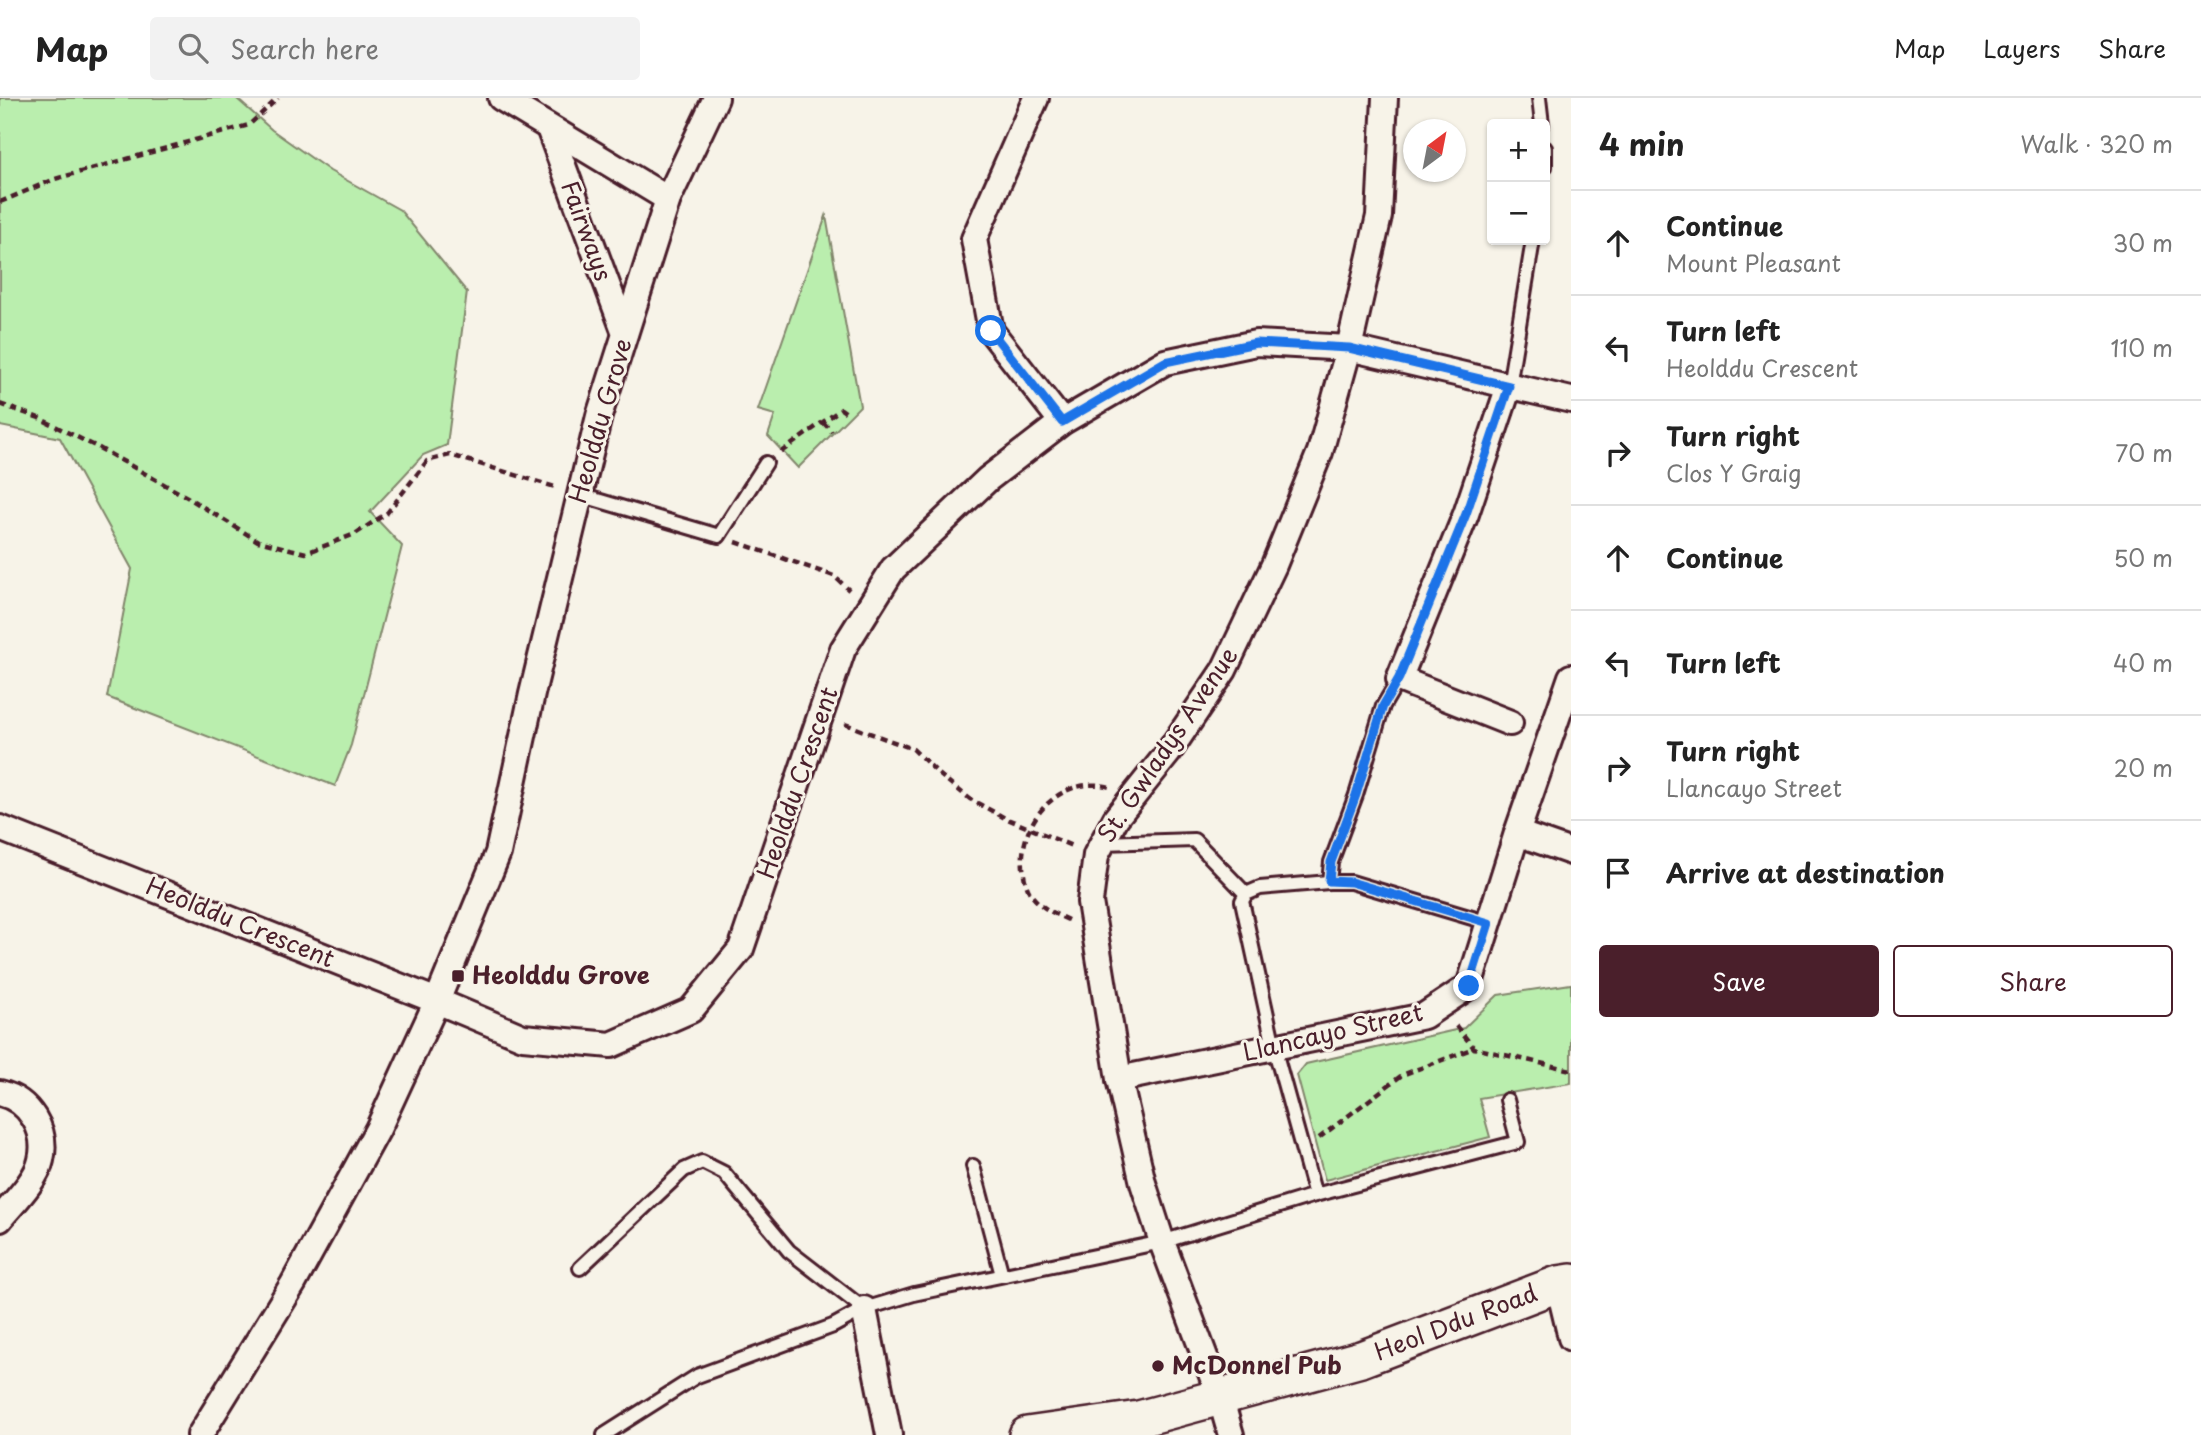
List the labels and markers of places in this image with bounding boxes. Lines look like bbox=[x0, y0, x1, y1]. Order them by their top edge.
place label: Heolddu Grove bbox=[472, 956, 650, 992]
marker: Heolddu Grove bbox=[450, 968, 466, 984]
place label: McDonnel Pub bbox=[1172, 1346, 1342, 1382]
marker: McDonnel Pub bbox=[1150, 1358, 1166, 1374]

